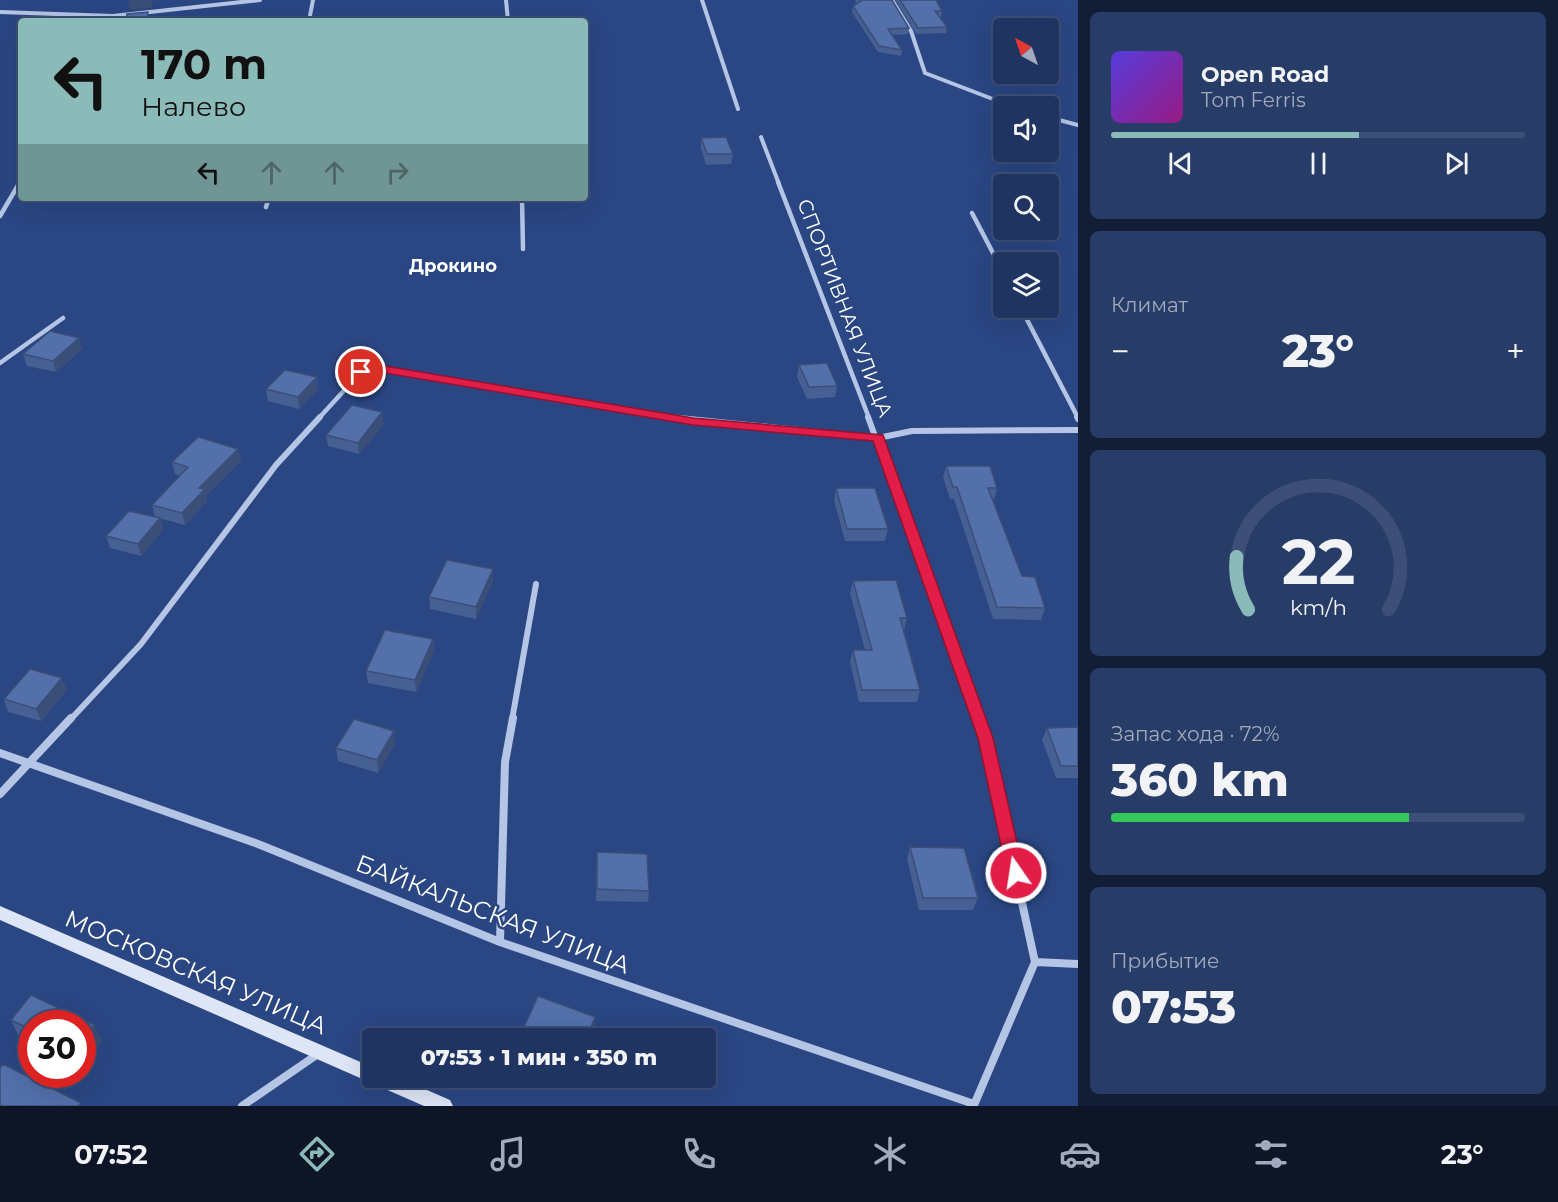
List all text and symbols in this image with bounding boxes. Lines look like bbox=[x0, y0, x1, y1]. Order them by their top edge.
north arrow bbox=[993, 18, 1059, 84]
map controls bbox=[993, 18, 1059, 318]
text: 170 m bbox=[141, 38, 267, 90]
icon: left bbox=[42, 42, 120, 120]
text: Open Road bbox=[1201, 61, 1329, 88]
text: Tom Ferris bbox=[1201, 88, 1306, 112]
text: Налево bbox=[141, 90, 246, 123]
button: sound bbox=[993, 96, 1059, 162]
icon: previous bbox=[1164, 147, 1197, 180]
icon: pause bbox=[1302, 147, 1335, 180]
icon: next bbox=[1440, 147, 1473, 180]
icon: left bbox=[192, 156, 225, 189]
icon: ahead bbox=[255, 156, 288, 189]
icon: ahead bbox=[318, 156, 351, 189]
icon: right bbox=[381, 156, 414, 189]
button: search bbox=[993, 174, 1059, 240]
street label: СПОРТИВНАЯ УЛИЦА bbox=[792, 196, 898, 421]
button: layers bbox=[993, 252, 1059, 318]
district label: Дрокино bbox=[409, 255, 497, 277]
text: Климат bbox=[1111, 293, 1188, 317]
text: 23° bbox=[1282, 323, 1354, 378]
text: − bbox=[1111, 331, 1130, 371]
text: + bbox=[1506, 331, 1525, 371]
pin bbox=[335, 346, 386, 397]
icon: arrive bbox=[344, 355, 377, 388]
text: 22 bbox=[1281, 524, 1355, 600]
text: km/h bbox=[1289, 594, 1347, 620]
text: Запас хода · 72% bbox=[1111, 722, 1280, 746]
text: 360 km bbox=[1111, 752, 1289, 807]
position arrow bbox=[984, 841, 1048, 905]
street label: БАЙКАЛЬСКАЯ УЛИЦА bbox=[352, 848, 634, 980]
street label: МОСКОВСКАЯ УЛИЦА bbox=[61, 904, 331, 1040]
text: Прибытие bbox=[1111, 949, 1219, 973]
text: 07:53 bbox=[1111, 979, 1236, 1034]
speed limit sign: 30 bbox=[18, 1010, 96, 1088]
text: 07:53 · 1 мин · 350 m bbox=[421, 1044, 657, 1071]
icon: directions bbox=[296, 1133, 338, 1175]
icon: music bbox=[487, 1133, 529, 1175]
icon: phone bbox=[678, 1133, 720, 1175]
icon: climate bbox=[869, 1133, 911, 1175]
icon: car bbox=[1059, 1133, 1101, 1175]
icon: filters bbox=[1250, 1133, 1292, 1175]
text: 07:52 bbox=[74, 1138, 148, 1171]
text: 23° bbox=[1441, 1138, 1484, 1171]

